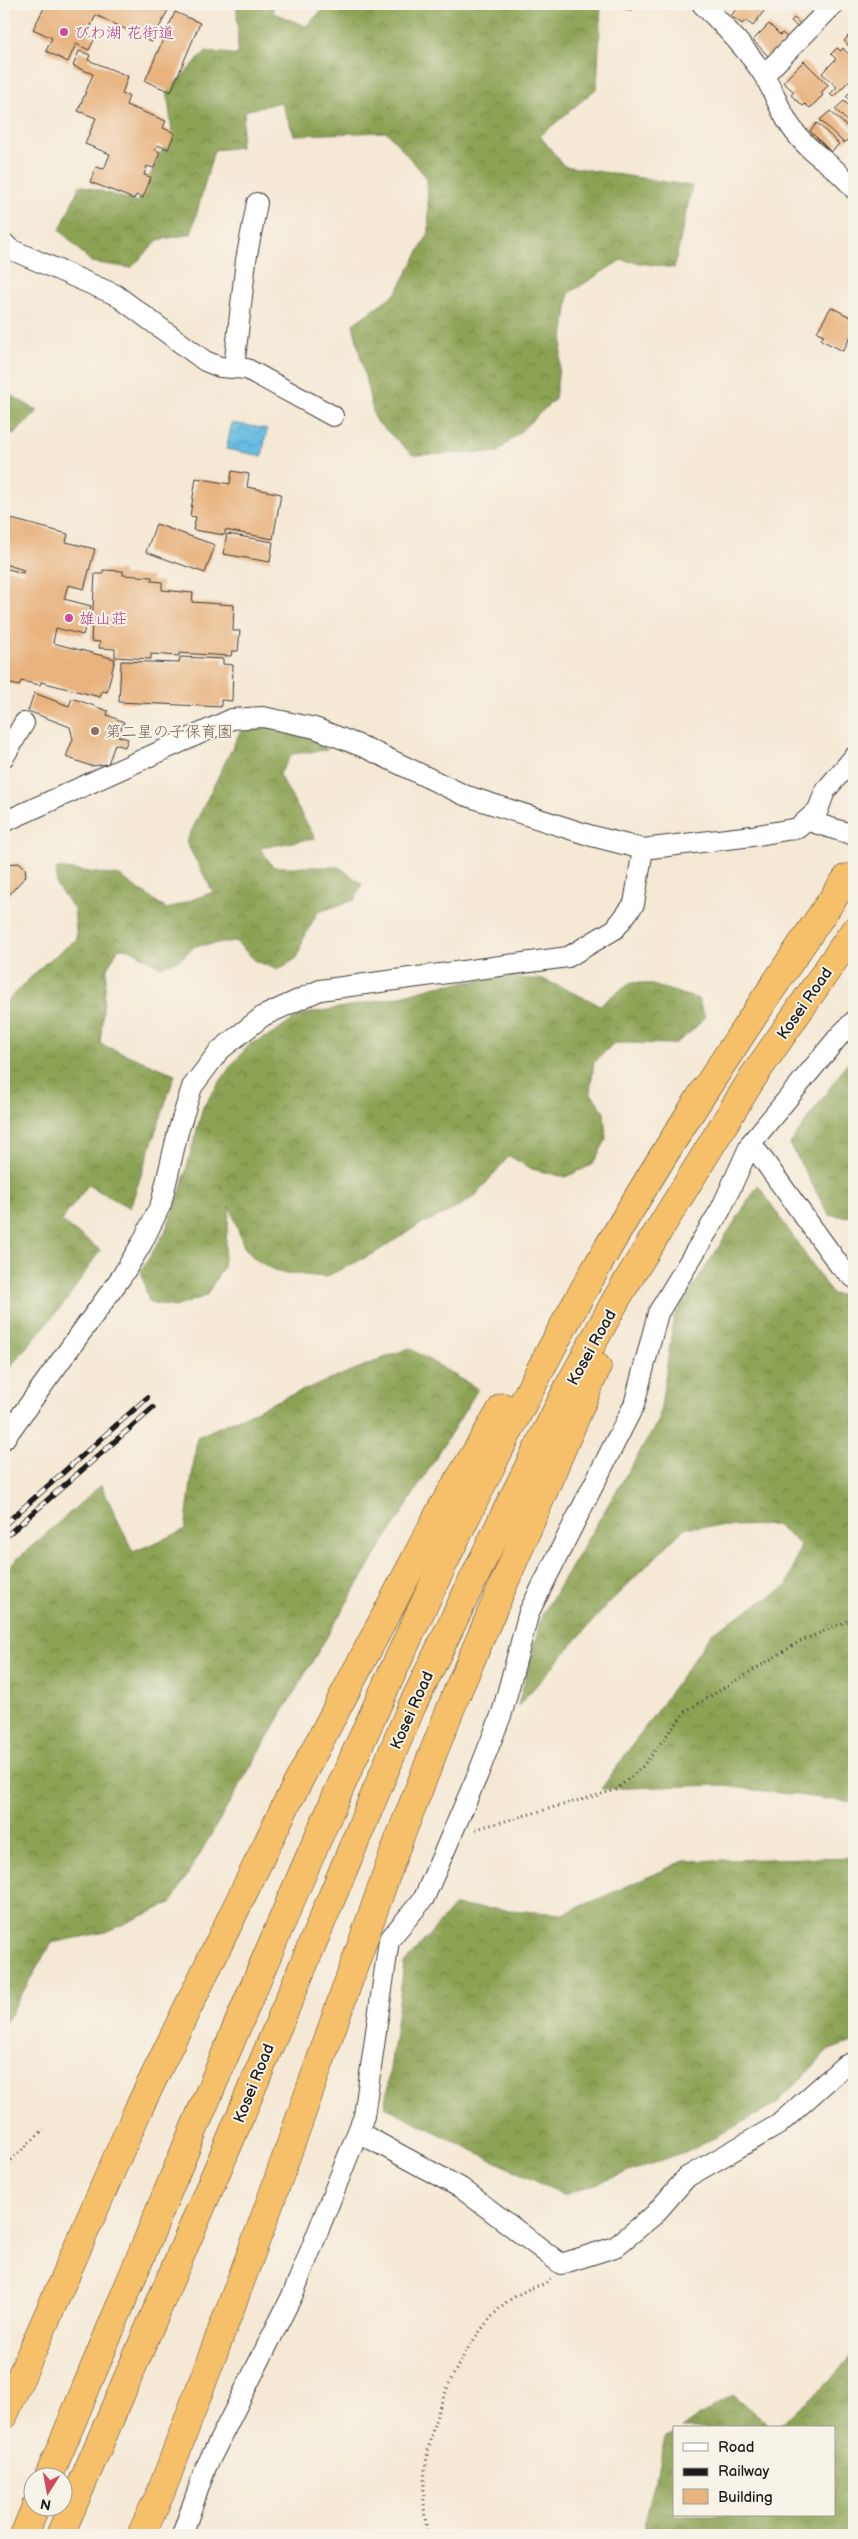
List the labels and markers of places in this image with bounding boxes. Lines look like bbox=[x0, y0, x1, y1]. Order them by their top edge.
place label: びわ湖 花街道 bbox=[74, 24, 174, 43]
marker: びわ湖 花街道 bbox=[58, 26, 70, 38]
place label: 雄山荘 bbox=[79, 610, 127, 629]
marker: 雄山荘 bbox=[63, 612, 75, 624]
place label: 第二星の子保育園 bbox=[105, 723, 233, 742]
marker: 第二星の子保育園 bbox=[89, 725, 101, 737]

